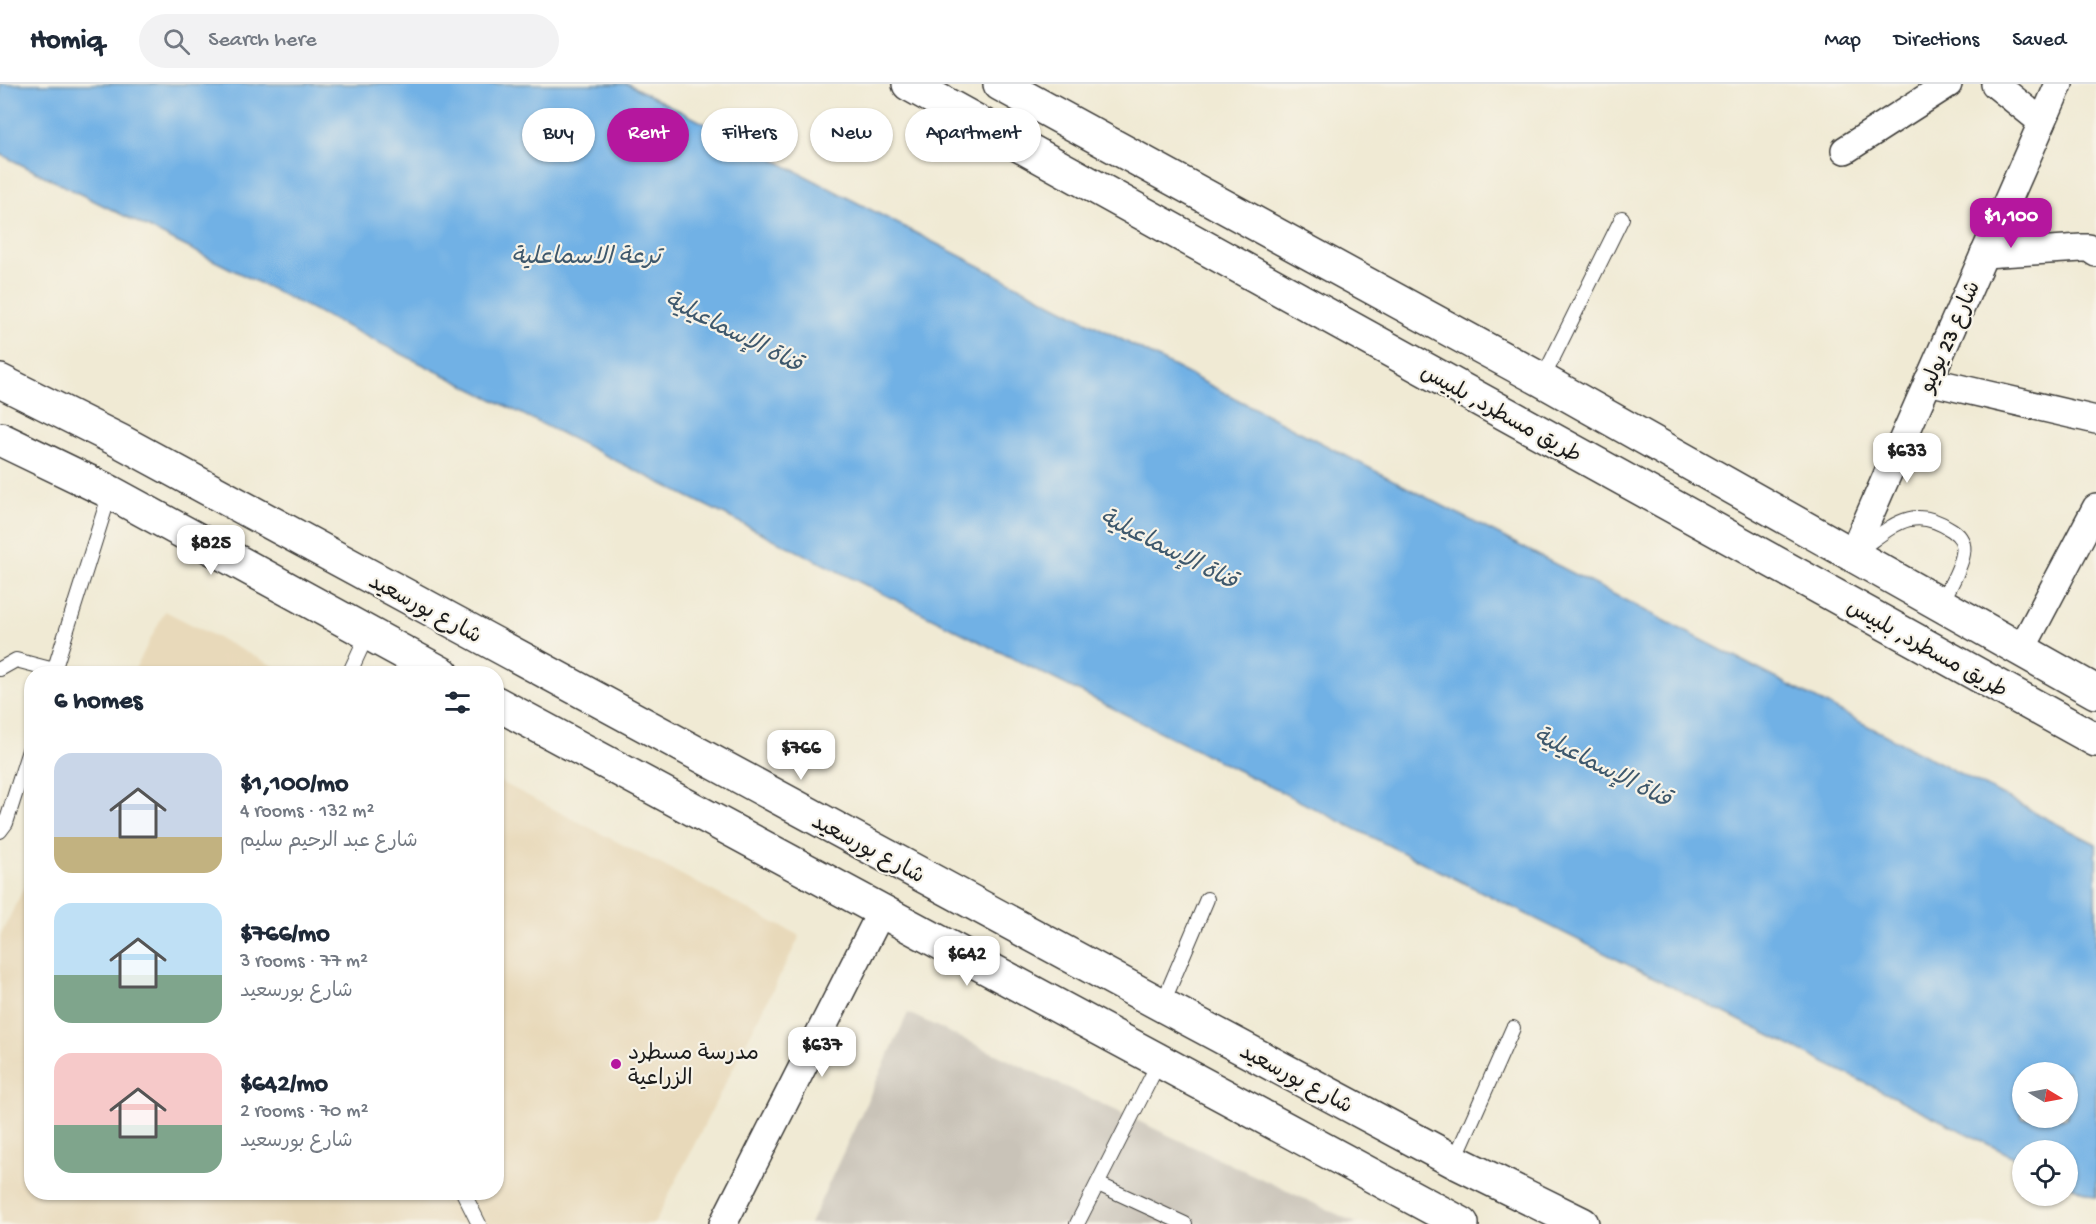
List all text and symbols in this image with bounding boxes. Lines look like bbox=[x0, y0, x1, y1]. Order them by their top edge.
search box bbox=[139, 14, 559, 68]
text: Homiq bbox=[30, 25, 103, 58]
icon: search bbox=[160, 25, 193, 58]
text: Search here bbox=[208, 28, 317, 54]
text: Map bbox=[1824, 29, 1861, 54]
text: Directions bbox=[1894, 29, 1979, 54]
text: Saved bbox=[2012, 29, 2066, 54]
chip: Buy bbox=[522, 108, 595, 162]
chip: Rent bbox=[607, 108, 689, 162]
chip: Filters bbox=[701, 108, 798, 162]
chip: New bbox=[810, 108, 893, 162]
chip: Apartment bbox=[905, 108, 1041, 162]
pin: $1,100 bbox=[1962, 198, 2060, 249]
text: $1,100 bbox=[1984, 206, 2038, 229]
water label: ترعة الاسماعلية bbox=[511, 244, 665, 273]
street label: شارع 23 يوليو bbox=[1915, 278, 1988, 398]
water label: قناة الإسماعيلية bbox=[659, 287, 808, 382]
street label: طريق مسطرد, بلبيس bbox=[1415, 360, 1585, 471]
pin: $633 bbox=[1871, 433, 1943, 484]
text: $633 bbox=[1887, 441, 1927, 464]
water label: قناة الإسماعيلية bbox=[1094, 504, 1243, 599]
pin: $825 bbox=[175, 525, 247, 576]
text: $825 bbox=[191, 533, 231, 556]
street label: شارع بورسعيد bbox=[363, 570, 485, 651]
street label: طريق مسطرد, بلبيس bbox=[1841, 595, 2011, 706]
icon: filters bbox=[441, 686, 474, 719]
text: 6 homes bbox=[54, 687, 142, 718]
water label: قناة الإسماعيلية bbox=[1528, 722, 1677, 817]
pin: $766 bbox=[765, 730, 837, 781]
text: $766 bbox=[781, 738, 821, 761]
text: $1,100/mo bbox=[240, 770, 349, 801]
icon: home bbox=[102, 777, 174, 849]
text: 4 rooms · 132 m² bbox=[240, 801, 374, 824]
street label: شارع بورسعيد bbox=[806, 810, 928, 891]
text: شارع عبد الرحيم سليم bbox=[240, 831, 418, 854]
text: $766/mo bbox=[240, 920, 330, 951]
icon: home bbox=[102, 927, 174, 999]
pin: $642 bbox=[931, 936, 1003, 987]
text: $642 bbox=[948, 944, 986, 967]
text: 3 rooms · 77 m² bbox=[240, 951, 368, 974]
text: شارع بورسعيد bbox=[240, 981, 353, 1004]
pin: $637 bbox=[786, 1027, 858, 1078]
text: $637 bbox=[802, 1035, 842, 1058]
street label: شارع بورسعيد bbox=[1234, 1040, 1356, 1121]
place label: مدرسة مسطرد الزراعية bbox=[628, 1042, 759, 1093]
marker: مدرسة مسطرد الزراعية bbox=[609, 1057, 623, 1071]
north arrow bbox=[2012, 1062, 2078, 1128]
map controls bbox=[2012, 1062, 2078, 1206]
text: $642/mo bbox=[240, 1070, 328, 1101]
icon: home bbox=[102, 1077, 174, 1149]
text: 2 rooms · 70 m² bbox=[240, 1101, 368, 1124]
text: شارع بورسعيد bbox=[240, 1131, 353, 1154]
button: locate bbox=[2012, 1140, 2078, 1206]

